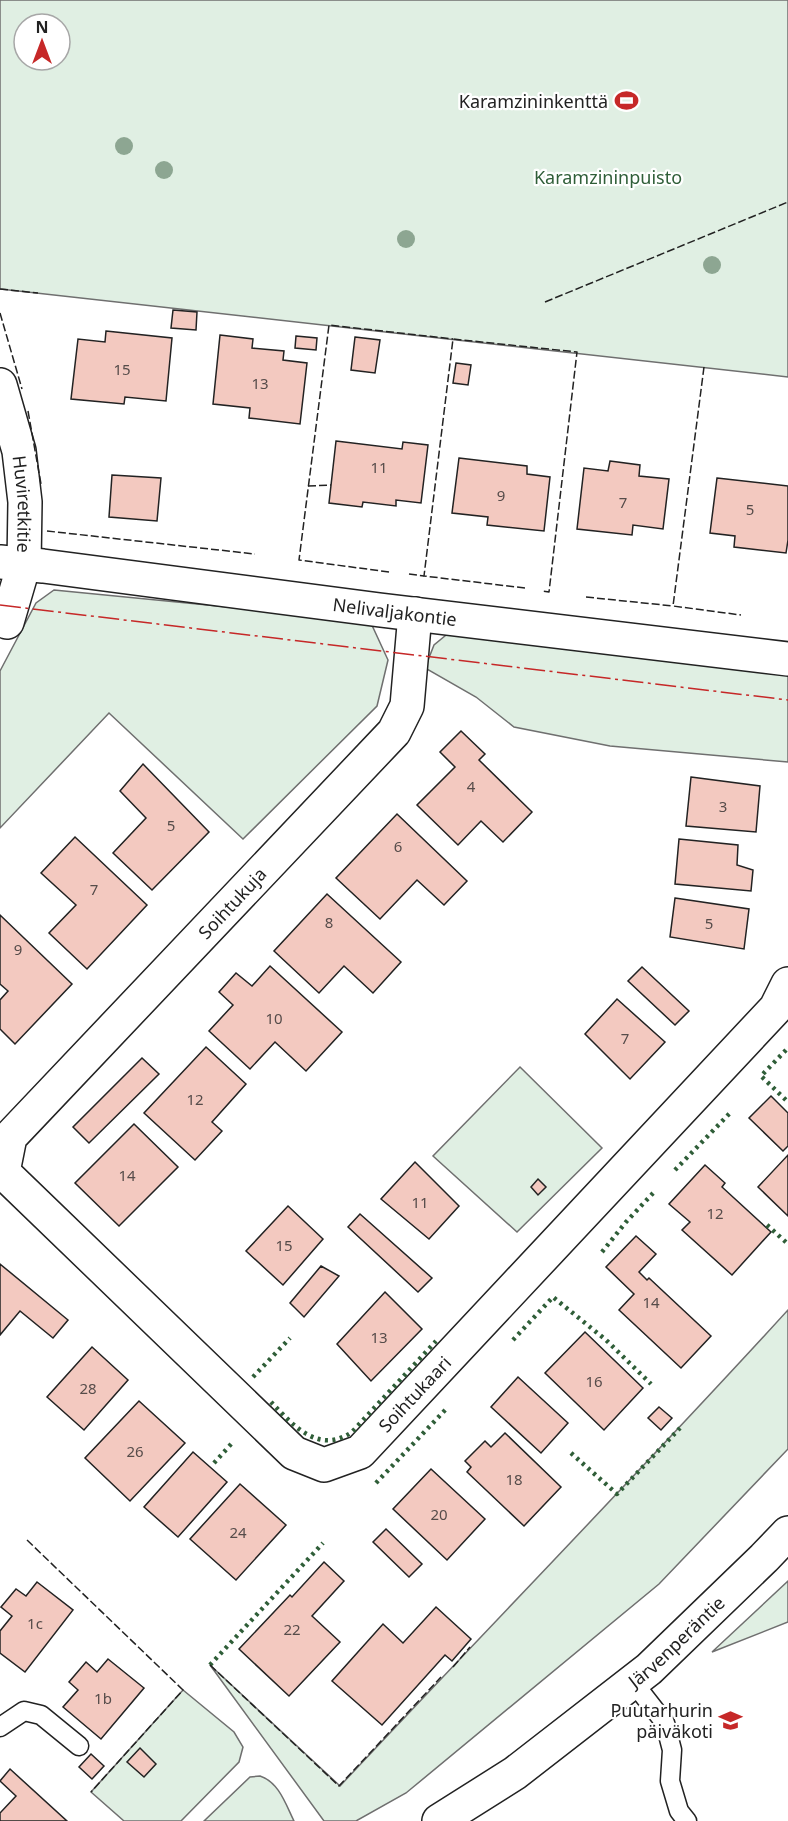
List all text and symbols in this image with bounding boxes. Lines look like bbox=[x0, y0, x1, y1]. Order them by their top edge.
north arrow bbox=[12, 12, 72, 72]
text: N bbox=[35, 16, 49, 38]
sports icon: Karamzininkenttä bbox=[613, 88, 639, 114]
place label: Karamzininkenttä bbox=[459, 89, 608, 113]
park label: Karamzininpuisto bbox=[534, 165, 682, 189]
house number: 15 bbox=[113, 359, 131, 379]
house number: 13 bbox=[251, 373, 269, 393]
street label: Huviretkitie bbox=[8, 454, 37, 553]
house number: 11 bbox=[370, 457, 388, 477]
house number: 9 bbox=[497, 485, 505, 505]
house number: 7 bbox=[619, 492, 627, 512]
house number: 5 bbox=[746, 499, 754, 519]
street label: Nelivaljakontie bbox=[331, 592, 458, 631]
house number: 4 bbox=[467, 776, 476, 796]
house number: 3 bbox=[719, 796, 727, 816]
house number: 5 bbox=[167, 815, 175, 835]
house number: 6 bbox=[394, 836, 402, 856]
street label: Soihtukuja bbox=[193, 862, 271, 944]
house number: 7 bbox=[90, 879, 98, 899]
house number: 8 bbox=[325, 912, 333, 932]
house number: 5 bbox=[705, 913, 713, 933]
house number: 9 bbox=[14, 939, 22, 959]
house number: 10 bbox=[265, 1008, 283, 1028]
house number: 7 bbox=[621, 1028, 629, 1048]
house number: 12 bbox=[186, 1089, 204, 1109]
house number: 14 bbox=[118, 1165, 136, 1185]
house number: 11 bbox=[411, 1192, 429, 1212]
house number: 12 bbox=[706, 1203, 724, 1223]
house number: 15 bbox=[275, 1235, 293, 1255]
house number: 14 bbox=[642, 1292, 660, 1312]
house number: 13 bbox=[370, 1327, 388, 1347]
street label: Soihtukaari bbox=[373, 1351, 456, 1437]
house number: 16 bbox=[585, 1371, 603, 1391]
house number: 28 bbox=[79, 1378, 97, 1398]
house number: 26 bbox=[126, 1441, 144, 1461]
house number: 18 bbox=[505, 1469, 523, 1489]
house number: 20 bbox=[430, 1504, 448, 1524]
house number: 24 bbox=[229, 1522, 247, 1542]
street label: Järvenperäntie bbox=[622, 1591, 730, 1694]
house number: 1c bbox=[27, 1613, 43, 1633]
house number: 22 bbox=[283, 1619, 301, 1639]
house number: 1b bbox=[94, 1688, 112, 1708]
place label: Puutarhurin päiväkoti bbox=[610, 1698, 713, 1743]
school or university icon: Puutarhurin päiväkoti bbox=[718, 1707, 744, 1733]

